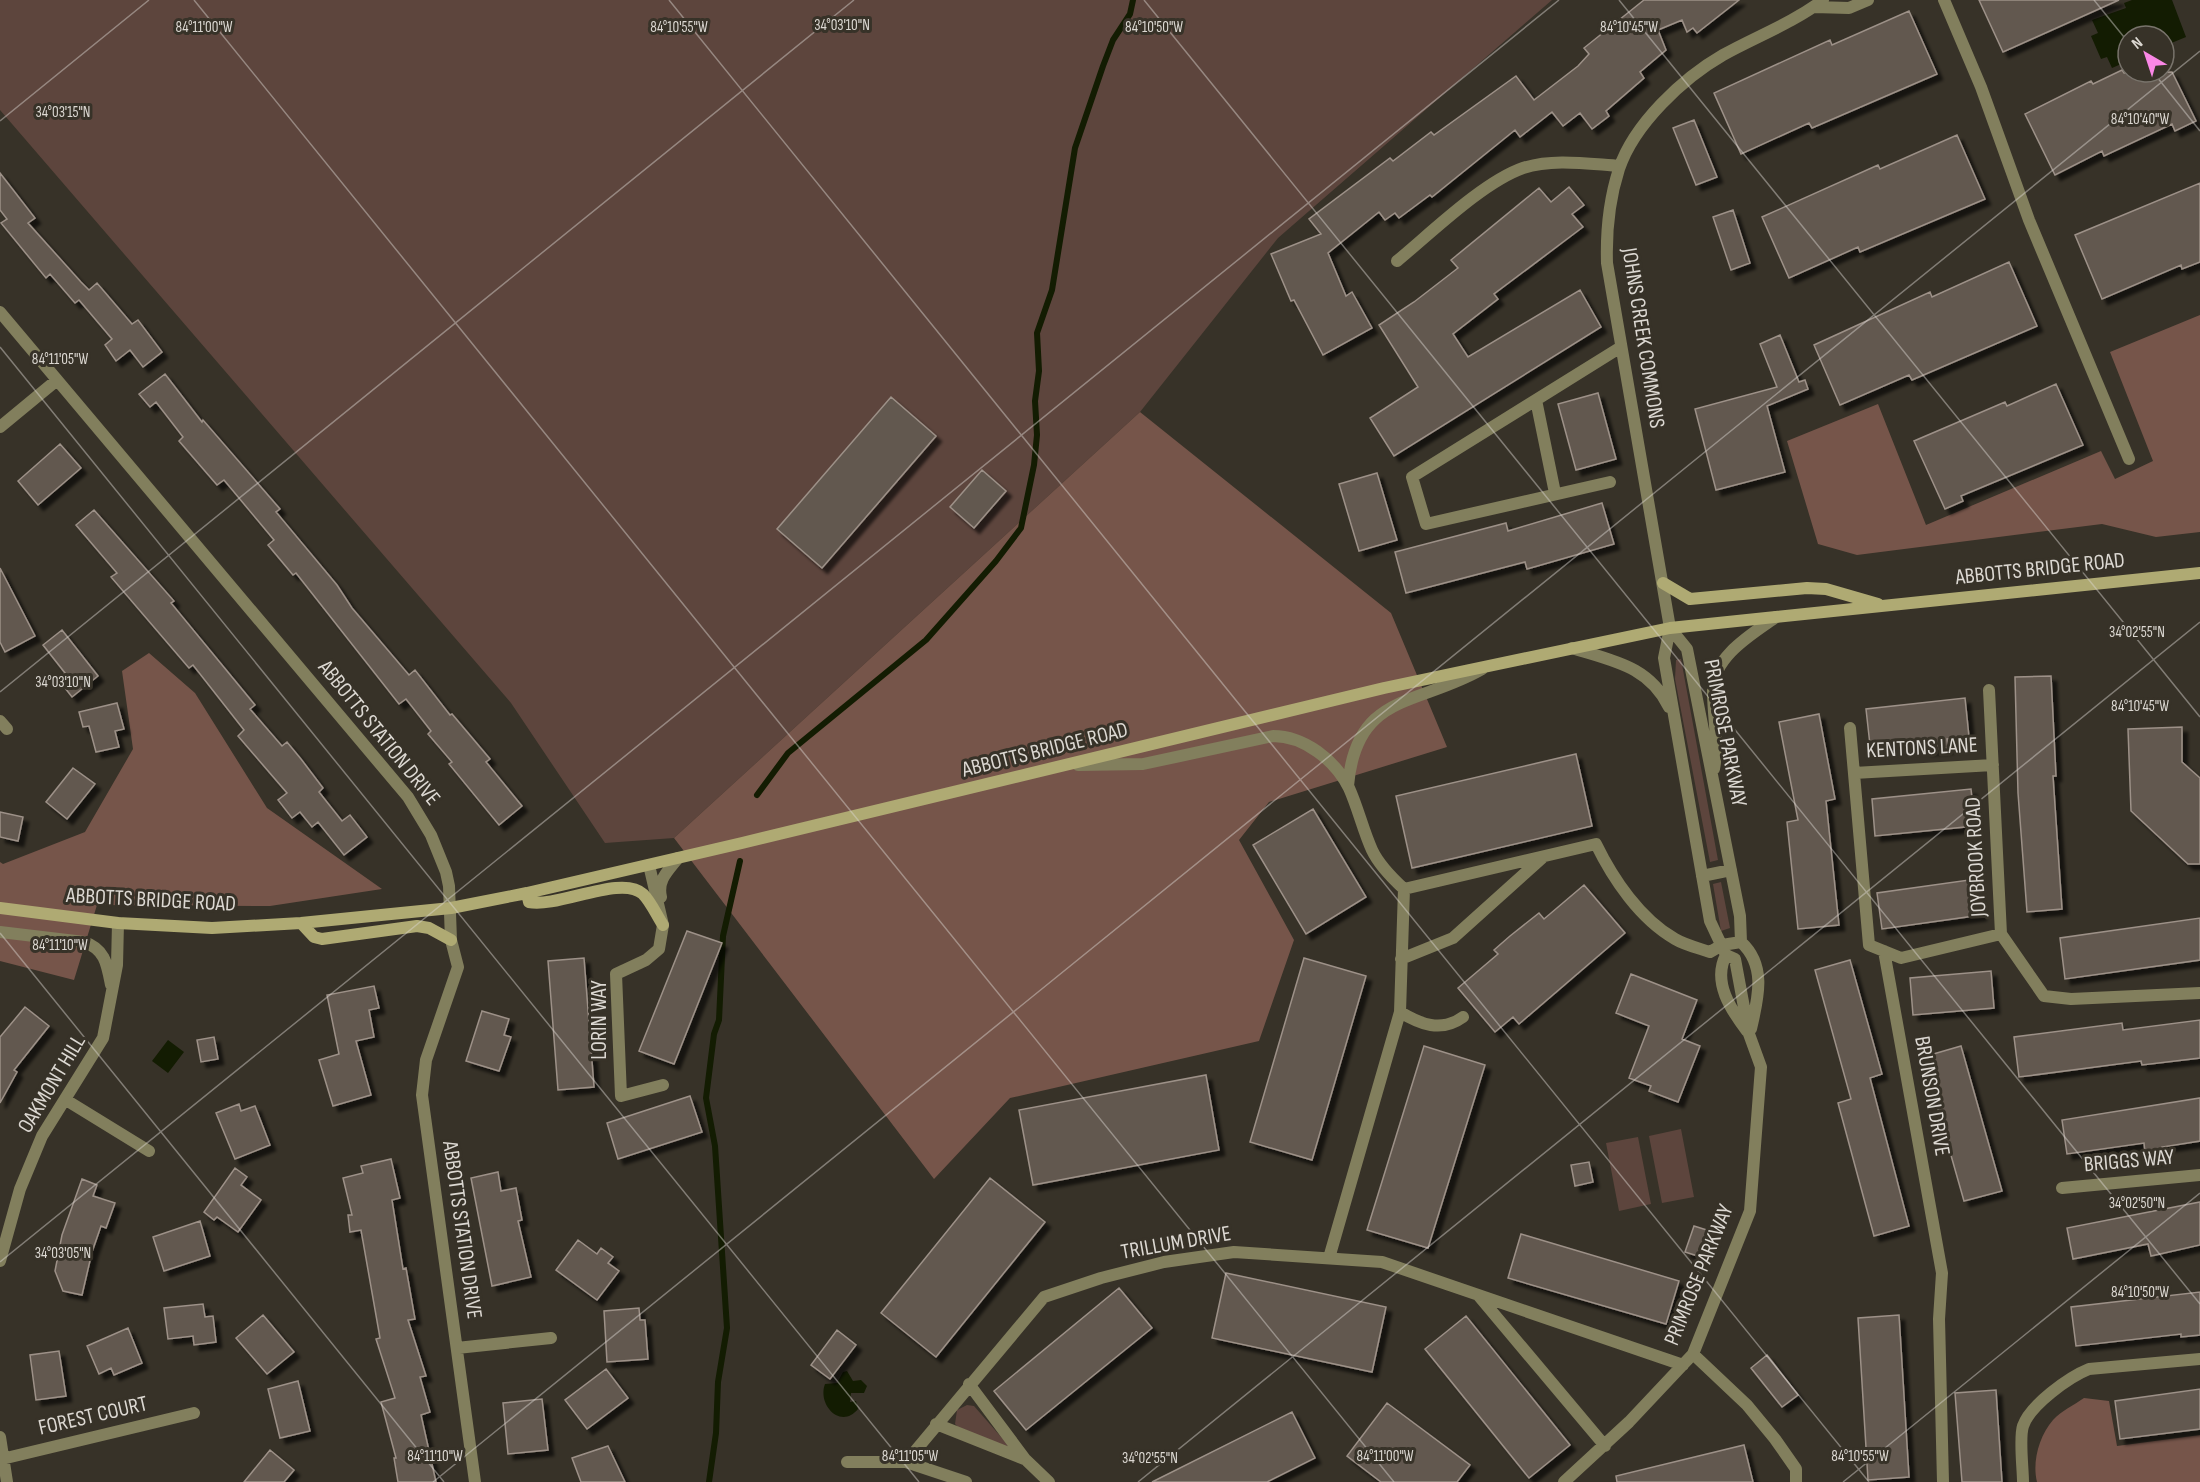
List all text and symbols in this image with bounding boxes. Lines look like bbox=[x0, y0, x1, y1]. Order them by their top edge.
text: 34°03'10"N bbox=[814, 16, 870, 35]
text: 84°11'00"W bbox=[175, 18, 233, 37]
text: 84°10'55"W bbox=[650, 18, 708, 37]
text: 84°10'50"W bbox=[1125, 18, 1183, 37]
text: 84°10'45"W bbox=[1600, 18, 1658, 37]
north arrow bbox=[2116, 24, 2176, 84]
text: N bbox=[2128, 33, 2147, 54]
text: 34°03'15"N bbox=[35, 103, 91, 122]
text: 84°10'40"W bbox=[2111, 110, 2169, 129]
street label: JOHNS CREEK COMMONS bbox=[1615, 245, 1671, 430]
text: 84°11'05"W bbox=[32, 350, 88, 369]
street label: ABBOTTS BRIDGE ROAD bbox=[1953, 547, 2126, 591]
text: 34°02'55"N bbox=[2109, 623, 2165, 642]
street label: ABBOTTS STATION DRIVE bbox=[311, 654, 446, 811]
street label: PRIMROSE PARKWAY bbox=[1697, 657, 1753, 809]
text: 34°03'10"N bbox=[35, 673, 91, 692]
text: 84°10'45"W bbox=[2111, 697, 2169, 716]
street label: ABBOTTS BRIDGE ROAD bbox=[958, 716, 1131, 784]
street label: KENTONS LANE bbox=[1865, 732, 1979, 764]
street label: JOYBROOK ROAD bbox=[1959, 796, 1993, 919]
street label: ABBOTTS BRIDGE ROAD bbox=[64, 882, 237, 918]
text: 84°11'10"W bbox=[32, 936, 88, 955]
street label: LORIN WAY bbox=[586, 980, 613, 1060]
street label: OAKMONT HILL bbox=[12, 1030, 92, 1138]
street label: BRUNSON DRIVE bbox=[1908, 1034, 1956, 1158]
street label: ABBOTTS STATION DRIVE bbox=[436, 1138, 488, 1321]
street label: BRIGGS WAY bbox=[2083, 1144, 2175, 1178]
text: 34°02'50"N bbox=[2109, 1194, 2165, 1213]
street label: PRIMROSE PARKWAY bbox=[1658, 1201, 1740, 1349]
street label: TRILLUM DRIVE bbox=[1119, 1220, 1233, 1266]
text: 34°03'05"N bbox=[35, 1244, 91, 1263]
text: 84°10'50"W bbox=[2111, 1283, 2169, 1302]
street label: FOREST COURT bbox=[36, 1390, 150, 1442]
text: 84°11'10"W bbox=[407, 1447, 463, 1466]
text: 84°11'05"W bbox=[882, 1447, 938, 1466]
text: 84°11'00"W bbox=[1356, 1447, 1414, 1466]
text: 84°10'55"W bbox=[1831, 1447, 1889, 1466]
text: 34°02'55"N bbox=[1122, 1449, 1178, 1468]

